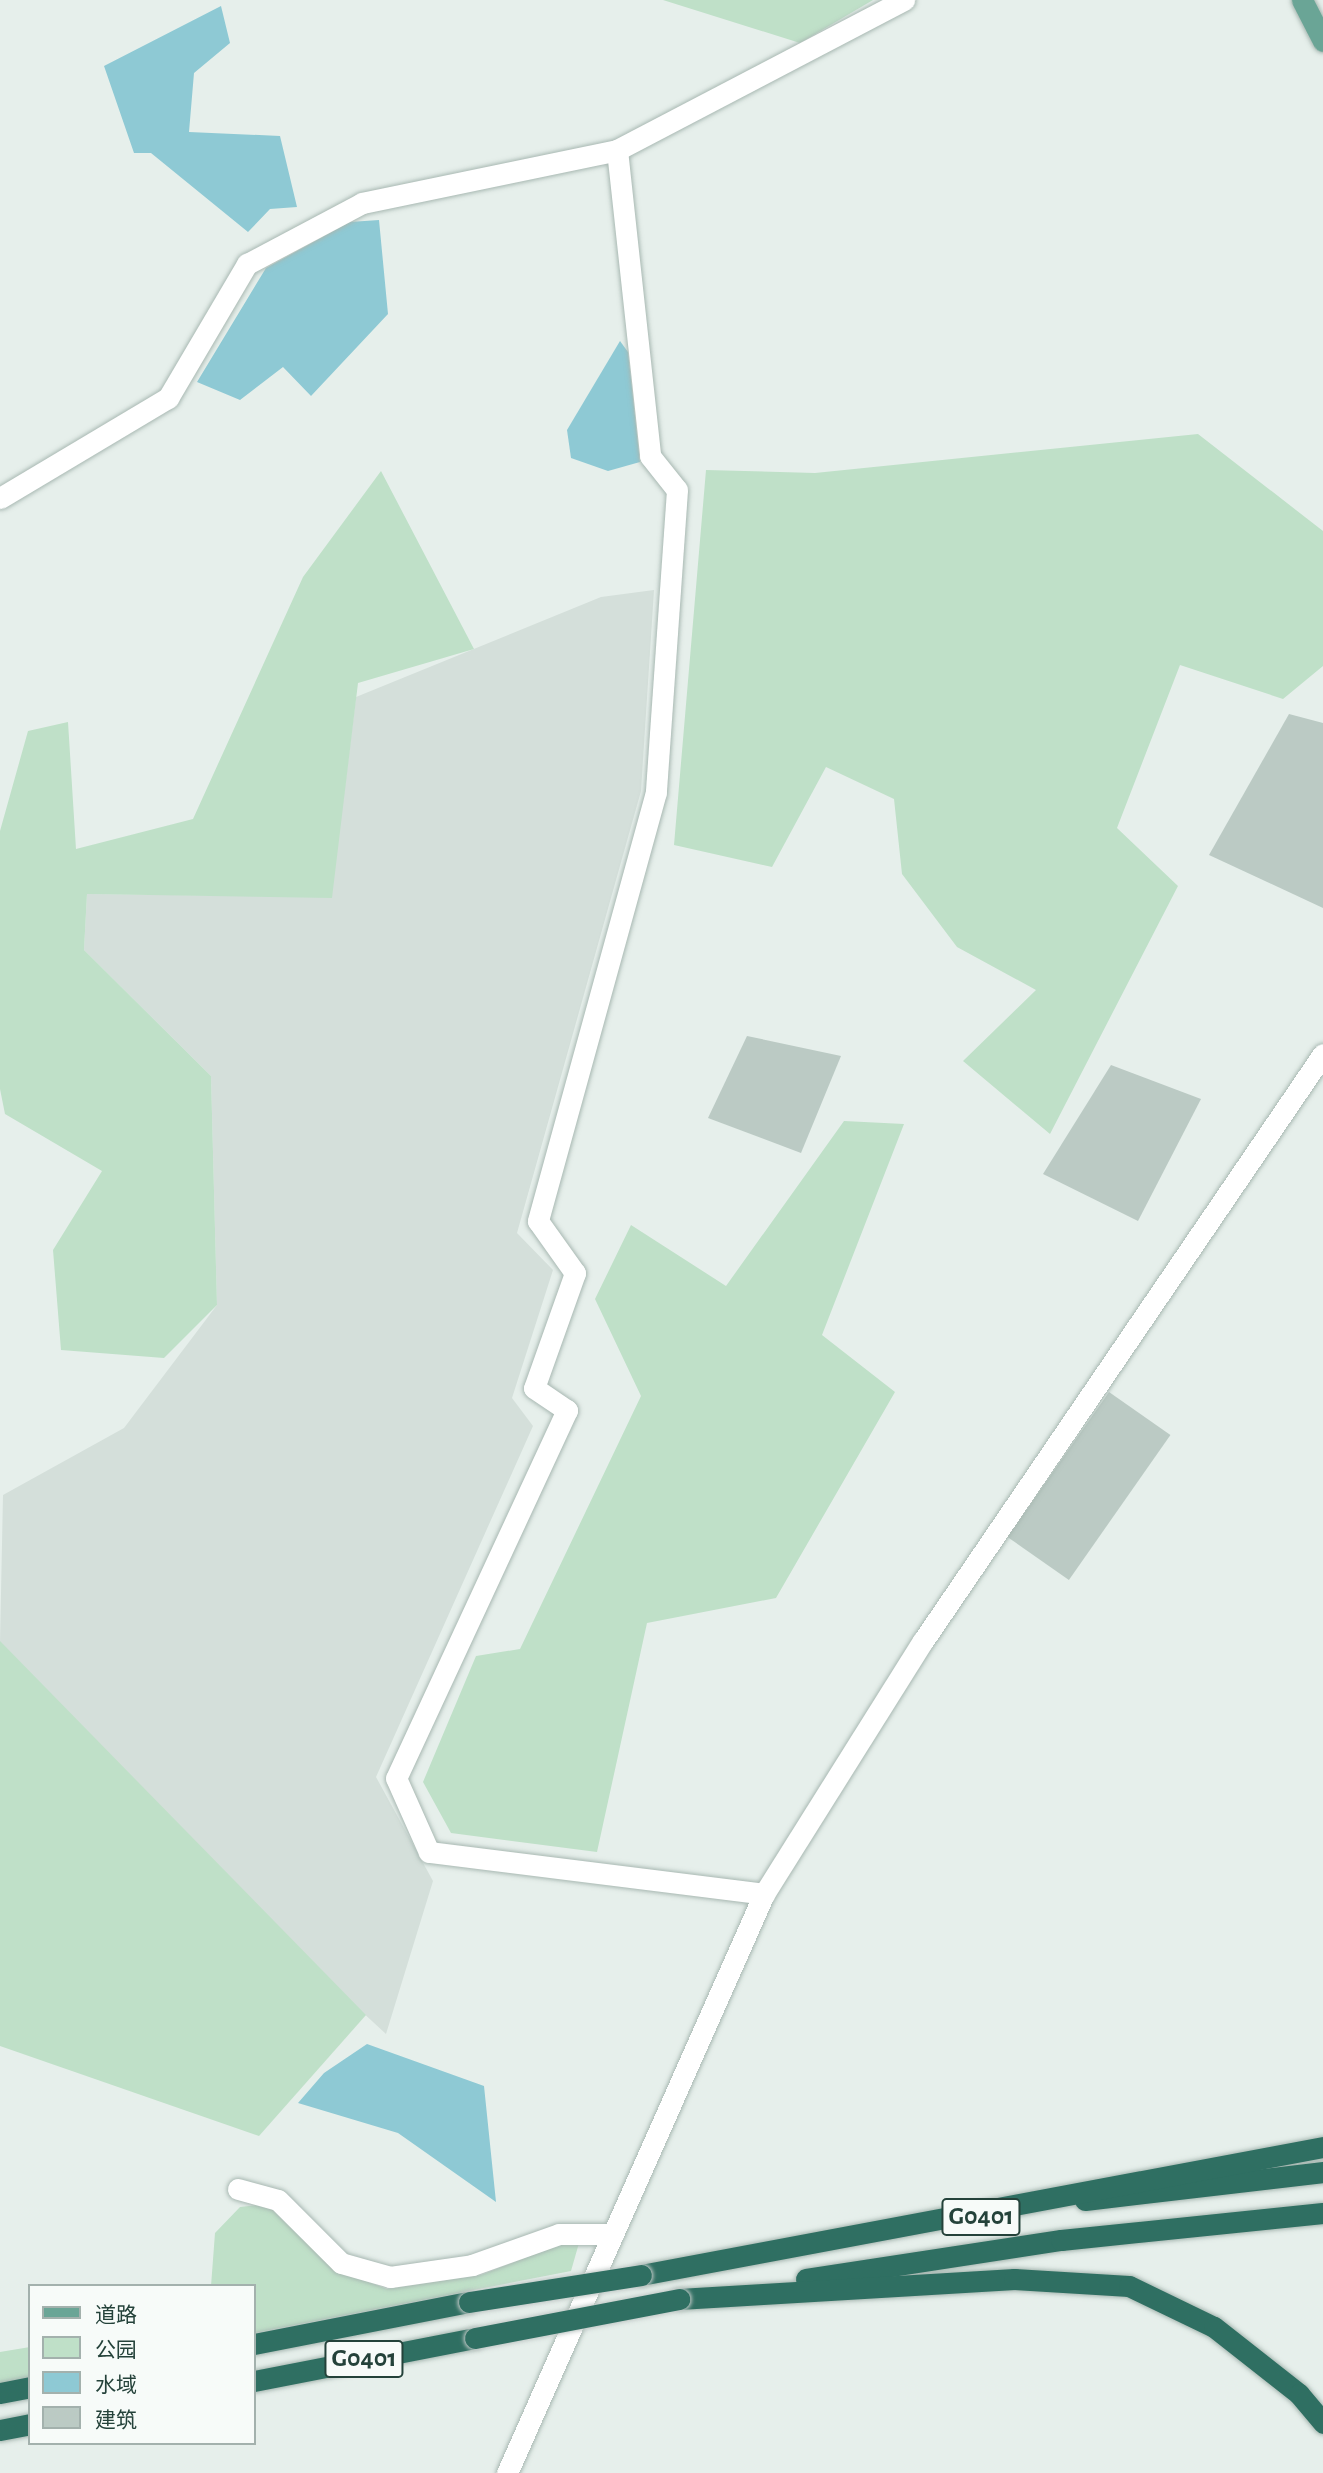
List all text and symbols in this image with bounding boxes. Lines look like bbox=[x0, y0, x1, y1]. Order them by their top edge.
road number: G0401 bbox=[941, 2194, 1021, 2240]
legend bbox=[28, 2284, 256, 2445]
text: 道路 bbox=[95, 2305, 137, 2326]
road number: G0401 bbox=[324, 2336, 404, 2382]
text: 公园 bbox=[95, 2340, 137, 2361]
text: 水域 bbox=[95, 2375, 137, 2396]
text: 建筑 bbox=[95, 2410, 137, 2431]

